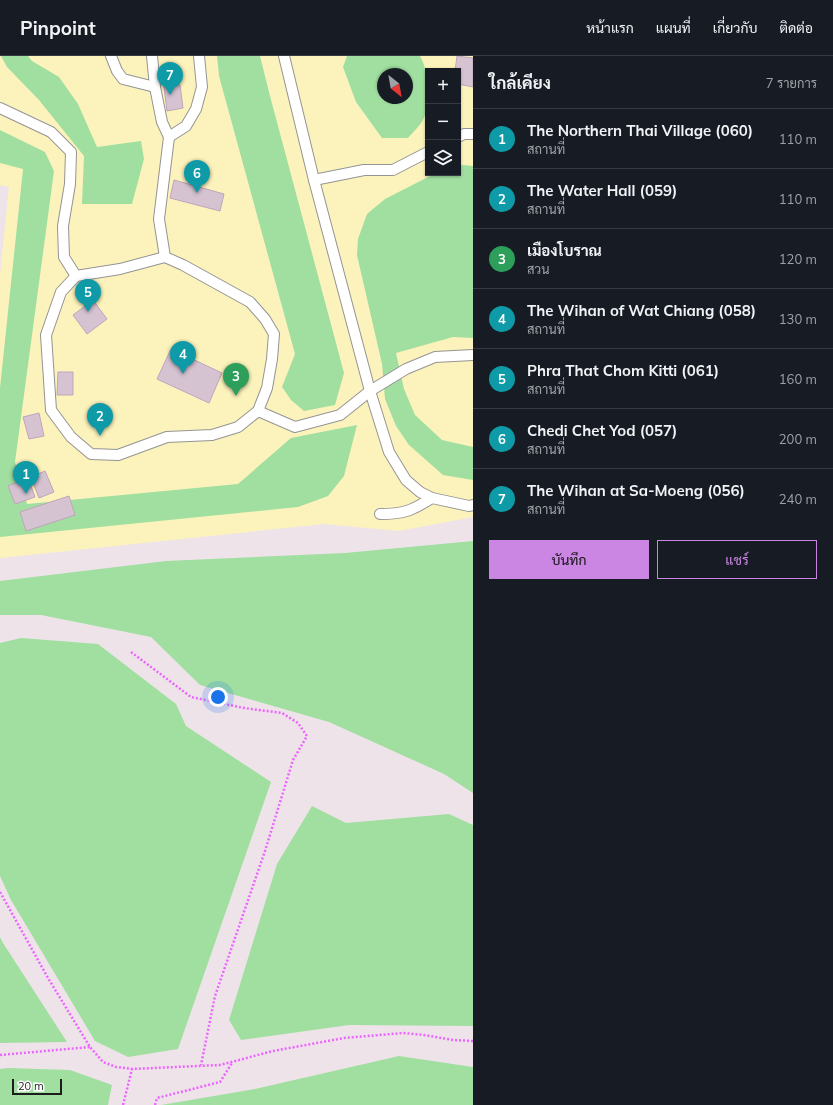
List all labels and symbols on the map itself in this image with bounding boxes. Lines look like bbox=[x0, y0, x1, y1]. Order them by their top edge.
pin: 7 bbox=[157, 62, 183, 95]
north arrow bbox=[377, 68, 413, 104]
pin: 6 bbox=[184, 160, 210, 193]
pin: 5 bbox=[75, 279, 101, 312]
pin: 4 bbox=[170, 341, 196, 374]
pin: 3 bbox=[223, 363, 249, 396]
pin: 2 bbox=[87, 403, 113, 436]
pin: 1 bbox=[13, 461, 39, 494]
your location bbox=[208, 687, 228, 707]
scale bar bbox=[12, 1077, 62, 1096]

